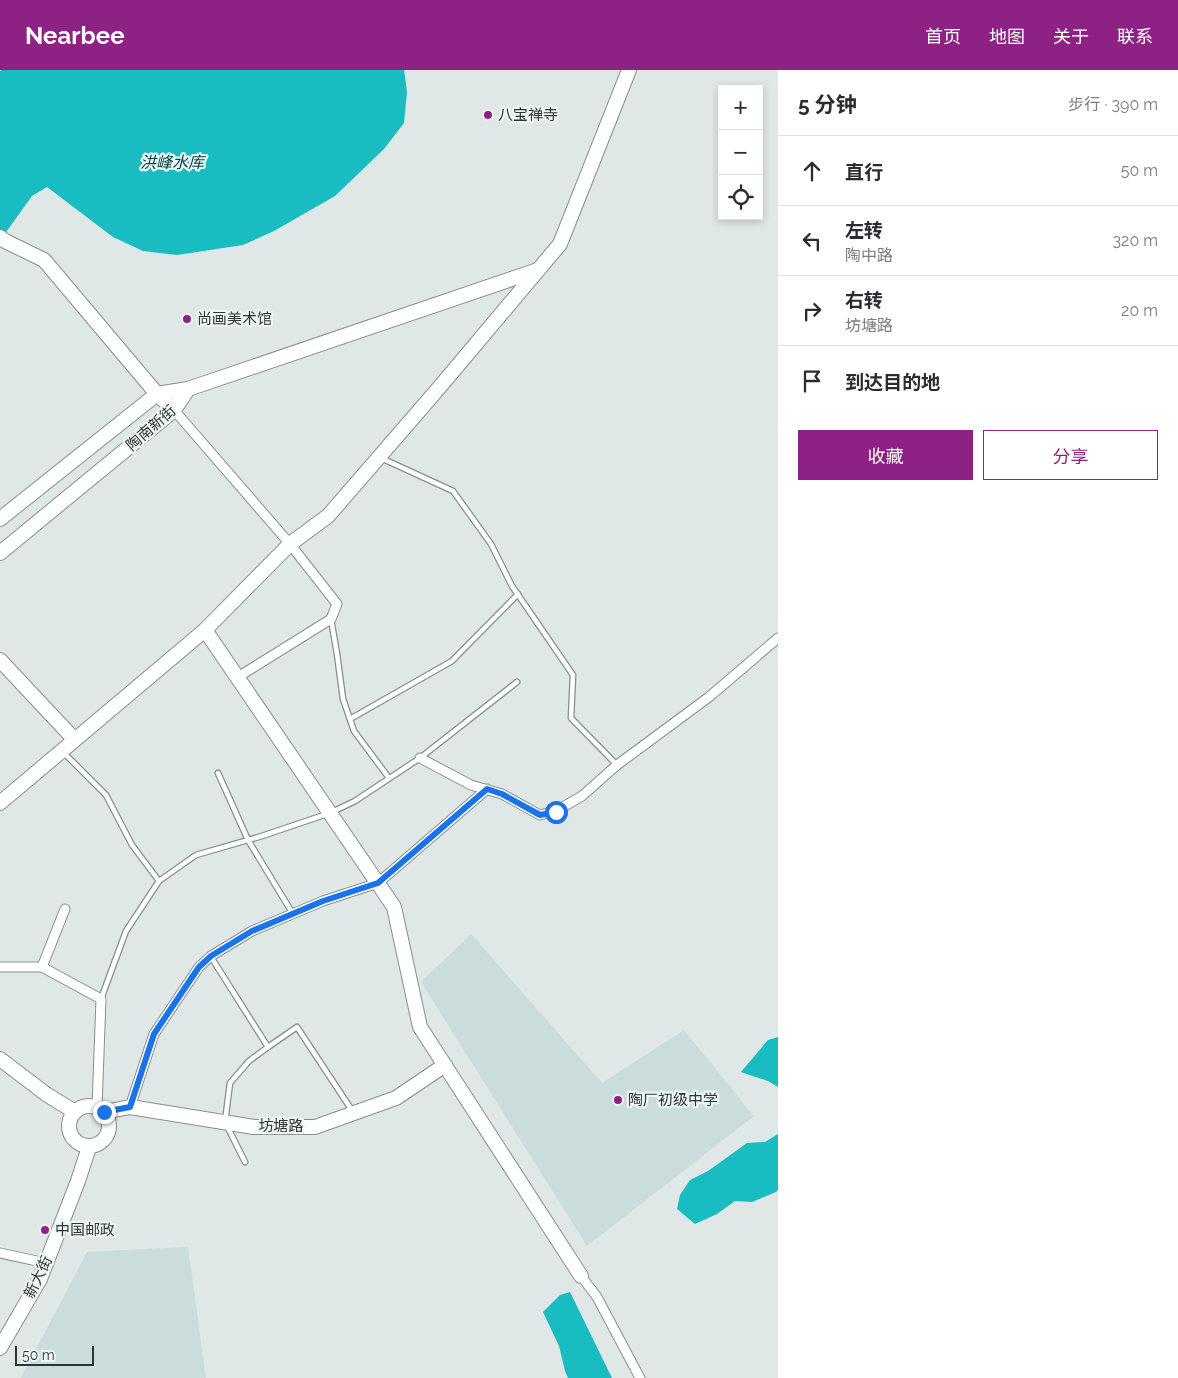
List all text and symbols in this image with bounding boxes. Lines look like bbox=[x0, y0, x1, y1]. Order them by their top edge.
text: Nearbee bbox=[25, 21, 125, 50]
text: 首页 bbox=[925, 26, 961, 47]
text: 地图 bbox=[989, 26, 1025, 47]
text: 关于 bbox=[1053, 26, 1089, 47]
text: 联系 bbox=[1117, 26, 1153, 47]
map controls bbox=[718, 85, 763, 220]
button: + bbox=[718, 85, 763, 130]
text: 5 分钟 bbox=[798, 92, 857, 117]
text: 步行 · 390 m bbox=[1068, 95, 1158, 114]
place label: 八宝禅寺 bbox=[498, 106, 558, 124]
marker: 八宝禅寺 bbox=[482, 109, 494, 121]
button: − bbox=[718, 130, 763, 175]
water label: 洪峰水库 bbox=[140, 153, 207, 172]
icon: ahead bbox=[798, 157, 826, 185]
text: 直行 bbox=[845, 161, 883, 183]
text: 50 m bbox=[1121, 161, 1158, 180]
button: locate bbox=[718, 175, 763, 220]
text: 左转 bbox=[845, 219, 883, 241]
icon: left bbox=[798, 227, 826, 255]
text: 320 m bbox=[1113, 231, 1158, 250]
text: 陶中路 bbox=[845, 246, 893, 265]
text: 右转 bbox=[845, 289, 883, 311]
icon: right bbox=[798, 297, 826, 325]
text: 20 m bbox=[1121, 301, 1158, 320]
place label: 尚画美术馆 bbox=[197, 310, 272, 328]
marker: 尚画美术馆 bbox=[181, 313, 193, 325]
text: 坊塘路 bbox=[845, 316, 893, 335]
icon: arrive bbox=[798, 367, 826, 395]
text: 到达目的地 bbox=[845, 371, 940, 393]
street label: 陶南新街 bbox=[122, 402, 180, 454]
button: 收藏 bbox=[798, 430, 973, 480]
button: 分享 bbox=[983, 430, 1158, 480]
route start bbox=[545, 801, 568, 824]
place label: 陶厂初级中学 bbox=[628, 1091, 718, 1109]
marker: 陶厂初级中学 bbox=[612, 1094, 624, 1106]
route end bbox=[93, 1101, 116, 1124]
street label: 坊塘路 bbox=[258, 1117, 304, 1135]
place label: 中国邮政 bbox=[55, 1221, 115, 1239]
marker: 中国邮政 bbox=[39, 1224, 51, 1236]
street label: 新大街 bbox=[20, 1253, 56, 1301]
scale bar bbox=[15, 1343, 94, 1366]
text: 50 m bbox=[22, 1347, 55, 1363]

